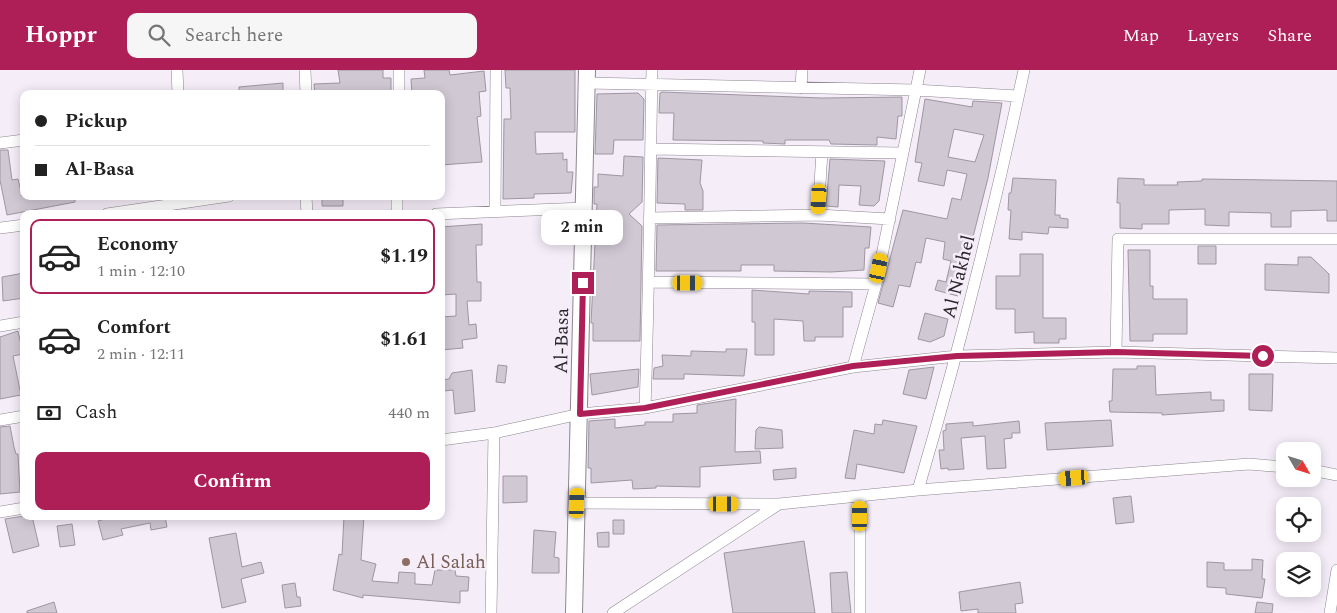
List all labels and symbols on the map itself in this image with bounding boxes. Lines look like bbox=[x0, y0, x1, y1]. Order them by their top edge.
car bbox=[810, 184, 827, 214]
callout: 2 min bbox=[542, 210, 624, 246]
street label: Al Nakhel bbox=[935, 232, 983, 322]
car bbox=[868, 252, 889, 284]
route end bbox=[572, 272, 594, 294]
car bbox=[673, 276, 703, 291]
street label: Al-Basa bbox=[547, 307, 577, 374]
route start bbox=[1252, 345, 1274, 367]
north arrow bbox=[1276, 442, 1321, 488]
car bbox=[1058, 469, 1089, 487]
car bbox=[568, 488, 585, 518]
car bbox=[709, 497, 739, 512]
car bbox=[852, 501, 867, 531]
place label: Al Salah bbox=[416, 548, 486, 577]
marker: Al Salah bbox=[400, 556, 412, 568]

